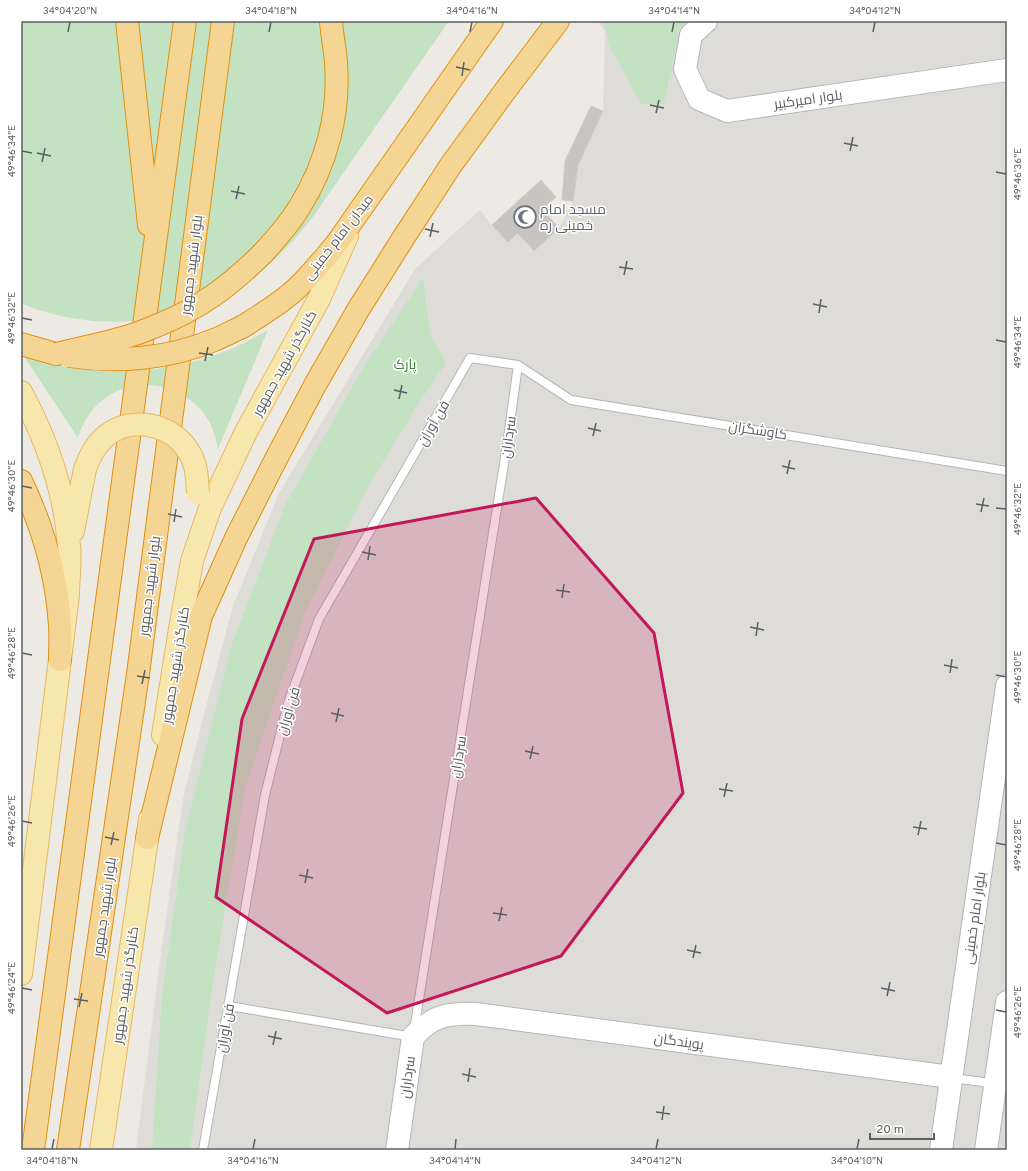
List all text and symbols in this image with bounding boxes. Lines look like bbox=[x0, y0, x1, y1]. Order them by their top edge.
text: 34°04'20"N bbox=[43, 5, 97, 18]
text: 34°04'18"N bbox=[245, 5, 297, 18]
text: 34°04'16"N bbox=[446, 5, 498, 18]
text: 34°04'14"N bbox=[648, 5, 700, 18]
text: 34°04'12"N bbox=[849, 5, 901, 18]
street label: بلوار امیرکبیر bbox=[772, 87, 844, 114]
text: 49°46'34"E bbox=[6, 125, 19, 177]
text: 49°46'36"E bbox=[1012, 148, 1025, 200]
street label: میدان امام خمینی bbox=[301, 192, 378, 284]
place label: مسجد امام خمینی ره bbox=[540, 202, 606, 235]
mosque icon: مسجد امام خمینی ره bbox=[512, 204, 538, 230]
street label: بلوار شهید جمهور bbox=[178, 214, 207, 317]
text: 49°46'32"E bbox=[6, 292, 19, 344]
street label: کنارگذر شهید جمهور bbox=[249, 308, 321, 421]
text: 49°46'34"E bbox=[1012, 316, 1025, 368]
park label: پارک bbox=[394, 357, 417, 374]
street label: فن آوران bbox=[415, 398, 454, 450]
street label: سرداران bbox=[498, 415, 521, 460]
street label: کاوشگران bbox=[727, 418, 788, 445]
text: 49°46'30"E bbox=[6, 460, 19, 512]
text: 49°46'32"E bbox=[1012, 483, 1025, 535]
street label: بلوار شهید جمهور bbox=[136, 535, 165, 638]
street label: کنارگذر شهید جمهور bbox=[159, 605, 194, 726]
text: 49°46'28"E bbox=[6, 627, 19, 679]
text: 49°46'30"E bbox=[1012, 651, 1025, 703]
street label: فن آوران bbox=[274, 685, 305, 738]
street label: سرداران bbox=[448, 735, 471, 780]
text: 49°46'26"E bbox=[6, 795, 19, 847]
text: 49°46'28"E bbox=[1012, 819, 1025, 871]
street label: بلوار شهید جمهور bbox=[90, 856, 121, 959]
street label: بلوار امام خمینی bbox=[961, 871, 990, 966]
street label: کنارگذر شهید جمهور bbox=[110, 925, 143, 1046]
text: 49°46'24"E bbox=[6, 962, 19, 1014]
text: 49°46'26"E bbox=[1012, 986, 1025, 1038]
street label: فن آوران bbox=[214, 1002, 239, 1054]
street label: پویندگان bbox=[653, 1031, 705, 1054]
street label: سرداران bbox=[397, 1055, 420, 1100]
scale bar bbox=[870, 1115, 934, 1141]
text: 20 m bbox=[876, 1122, 904, 1138]
text: 34°04'18"N bbox=[26, 1155, 78, 1168]
text: 34°04'16"N bbox=[227, 1155, 279, 1168]
text: 34°04'14"N bbox=[429, 1155, 481, 1168]
text: 34°04'12"N bbox=[630, 1155, 682, 1168]
text: 34°04'10"N bbox=[831, 1155, 883, 1168]

